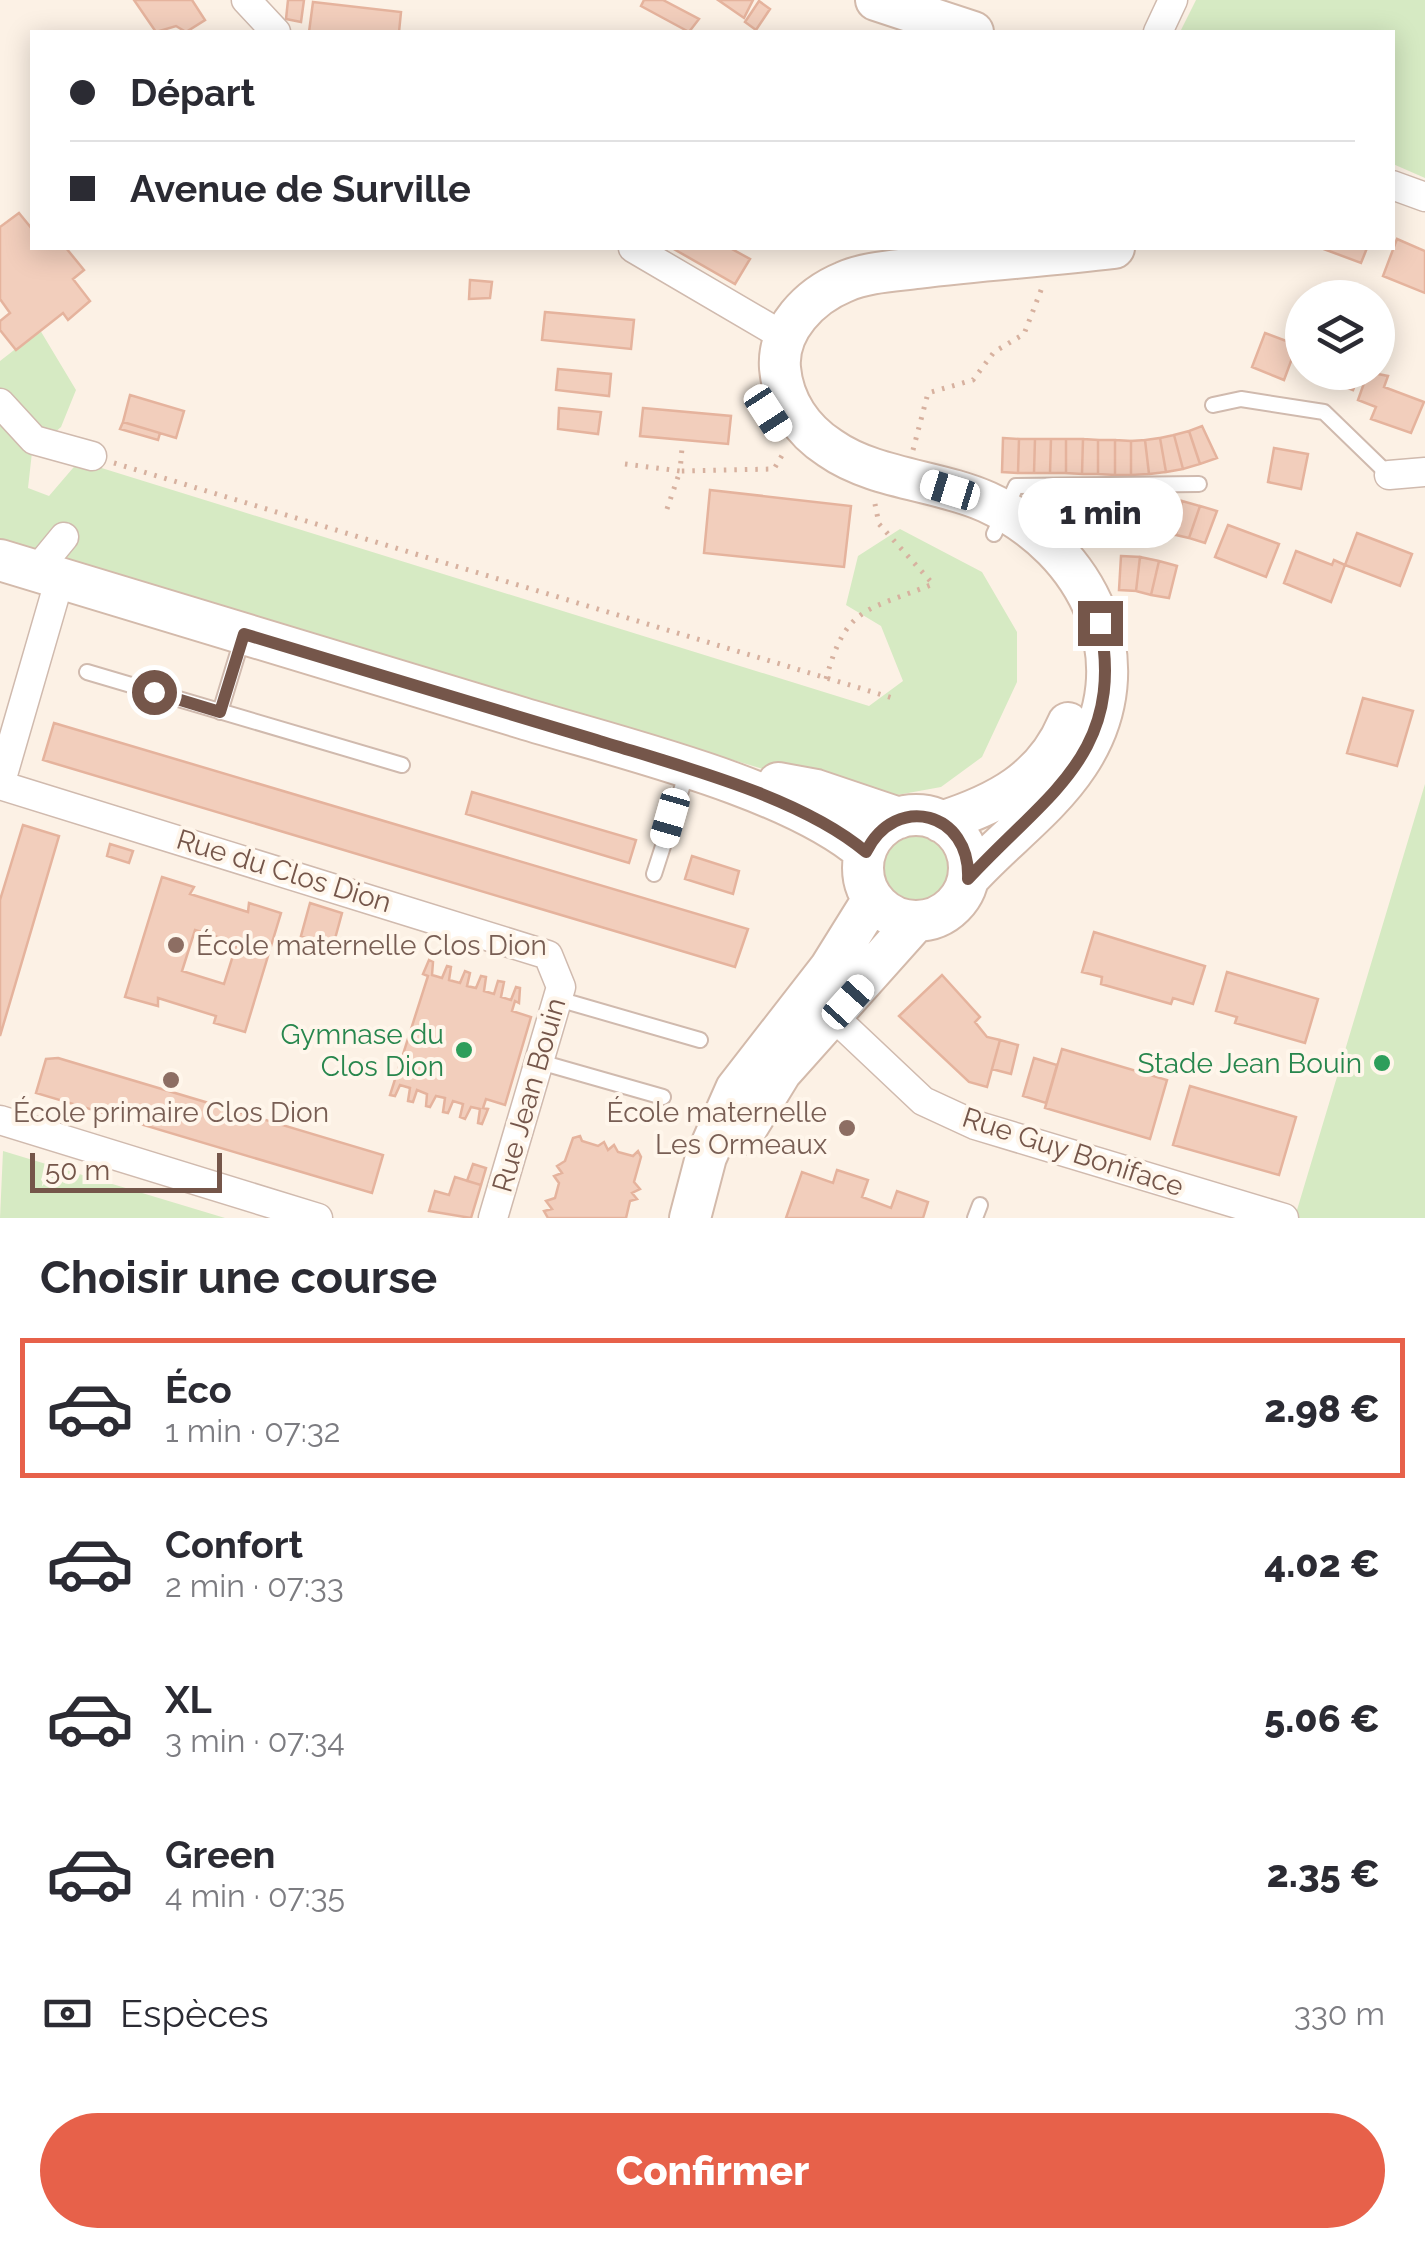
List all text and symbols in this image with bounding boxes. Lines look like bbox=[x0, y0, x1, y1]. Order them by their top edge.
text: Départ bbox=[130, 70, 255, 115]
text: Avenue de Surville bbox=[130, 166, 471, 211]
map controls bbox=[1285, 280, 1395, 390]
button: layers bbox=[1285, 280, 1395, 390]
car bbox=[739, 380, 797, 446]
car bbox=[917, 467, 983, 513]
callout: 1 min bbox=[1018, 478, 1182, 548]
text: 1 min bbox=[1059, 494, 1142, 531]
route end bbox=[1078, 601, 1123, 646]
route start bbox=[132, 670, 177, 715]
car bbox=[647, 785, 693, 851]
street label: Rue du Clos Dion bbox=[173, 823, 395, 919]
place label: École maternelle Clos Dion bbox=[196, 929, 547, 962]
marker: École maternelle Clos Dion bbox=[165, 934, 187, 956]
car bbox=[817, 970, 879, 1034]
street label: Rue Jean Bouin bbox=[486, 994, 572, 1196]
place label: Gymnase du Clos Dion bbox=[281, 1018, 444, 1083]
marker: Gymnase du Clos Dion bbox=[453, 1039, 475, 1061]
place label: Stade Jean Bouin bbox=[1138, 1047, 1362, 1080]
marker: Stade Jean Bouin bbox=[1371, 1052, 1393, 1074]
marker: École primaire Clos Dion bbox=[160, 1069, 182, 1091]
place label: École primaire Clos Dion bbox=[13, 1096, 329, 1129]
place label: École maternelle Les Ormeaux bbox=[607, 1096, 827, 1161]
street label: Rue Guy Boniface bbox=[958, 1101, 1188, 1203]
marker: École maternelle Les Ormeaux bbox=[836, 1117, 858, 1139]
scale bar bbox=[30, 1148, 222, 1192]
text: 50 m bbox=[45, 1154, 110, 1187]
text: Choisir une course bbox=[40, 1251, 437, 1304]
icon: car bbox=[45, 1363, 135, 1453]
text: Éco bbox=[165, 1367, 232, 1412]
text: 2.98 € bbox=[1264, 1386, 1380, 1431]
text: 1 min · 07:32 bbox=[165, 1412, 341, 1449]
icon: car bbox=[45, 1518, 135, 1608]
text: Confort bbox=[165, 1522, 303, 1567]
text: 4.02 € bbox=[1264, 1541, 1380, 1586]
text: 2 min · 07:33 bbox=[165, 1567, 344, 1604]
icon: car bbox=[45, 1673, 135, 1763]
text: XL bbox=[165, 1677, 212, 1722]
text: 5.06 € bbox=[1264, 1696, 1380, 1741]
text: 3 min · 07:34 bbox=[165, 1722, 345, 1759]
icon: car bbox=[45, 1828, 135, 1918]
text: Green bbox=[165, 1832, 275, 1877]
text: 2.35 € bbox=[1267, 1851, 1380, 1896]
text: 4 min · 07:35 bbox=[165, 1877, 345, 1914]
icon: cash bbox=[40, 1986, 95, 2041]
text: Espèces bbox=[120, 1991, 269, 2036]
text: 330 m bbox=[1294, 1995, 1385, 2032]
button: Confirmer bbox=[40, 2113, 1385, 2228]

